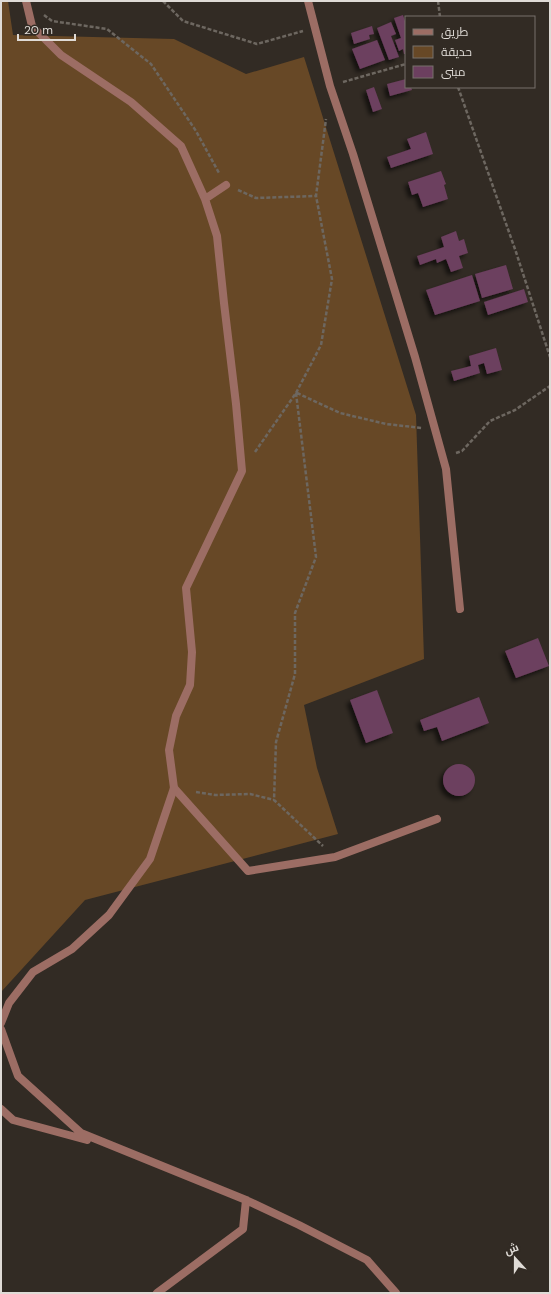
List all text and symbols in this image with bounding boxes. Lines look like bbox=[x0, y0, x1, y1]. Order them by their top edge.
scale bar bbox=[18, 16, 75, 42]
legend bbox=[405, 16, 535, 88]
text: 20 m bbox=[24, 22, 53, 38]
text: طريق bbox=[441, 24, 469, 40]
text: حديقة bbox=[441, 44, 472, 60]
text: مبنى bbox=[441, 64, 466, 80]
north arrow bbox=[495, 1238, 535, 1278]
text: ش bbox=[502, 1240, 521, 1258]

